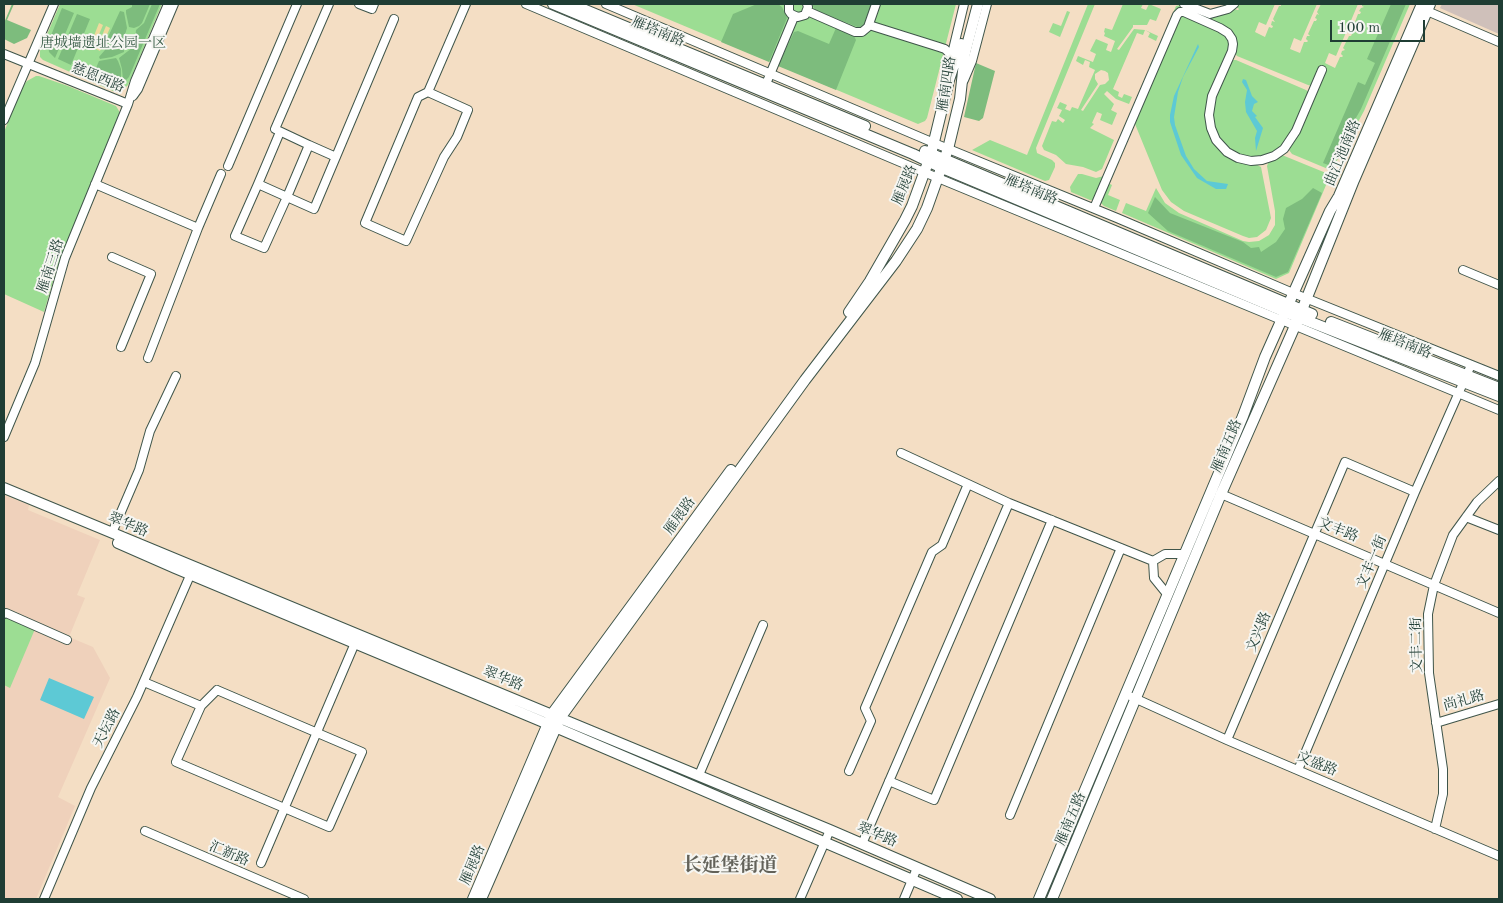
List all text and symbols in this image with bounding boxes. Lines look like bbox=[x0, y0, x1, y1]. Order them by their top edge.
scale bar bbox=[1333, 10, 1428, 42]
street label: 雁塔南路 bbox=[629, 13, 687, 51]
text: 100 m bbox=[1338, 21, 1380, 36]
park label: 唐城墙遗址公园一区 bbox=[40, 35, 166, 51]
street label: 雁南四路 bbox=[934, 55, 960, 113]
street label: 慈恩西路 bbox=[69, 60, 127, 96]
street label: 曲江池南路 bbox=[1322, 118, 1364, 188]
street label: 雁展路 bbox=[889, 162, 921, 208]
street label: 雁塔南路 bbox=[1002, 171, 1060, 209]
street label: 雁南三路 bbox=[34, 237, 68, 295]
street label: 雁塔南路 bbox=[1376, 326, 1434, 362]
street label: 雁南五路 bbox=[1208, 417, 1246, 475]
street label: 雁展路 bbox=[661, 494, 699, 538]
street label: 翠华路 bbox=[105, 509, 151, 541]
street label: 文丰路 bbox=[1315, 514, 1361, 546]
street label: 文丰一街 bbox=[1353, 533, 1391, 591]
street label: 文兴路 bbox=[1243, 609, 1275, 655]
street label: 文丰二街 bbox=[1408, 617, 1426, 673]
street label: 翠华路 bbox=[480, 663, 526, 695]
street label: 尚礼路 bbox=[1441, 687, 1487, 715]
street label: 天坛路 bbox=[90, 705, 124, 751]
street label: 文盛路 bbox=[1294, 748, 1340, 780]
street label: 雁南五路 bbox=[1052, 790, 1090, 848]
street label: 翠华路 bbox=[854, 819, 900, 851]
street label: 汇新路 bbox=[206, 838, 252, 870]
street label: 雁展路 bbox=[457, 842, 489, 888]
district label: 长延堡街道 bbox=[683, 855, 777, 877]

